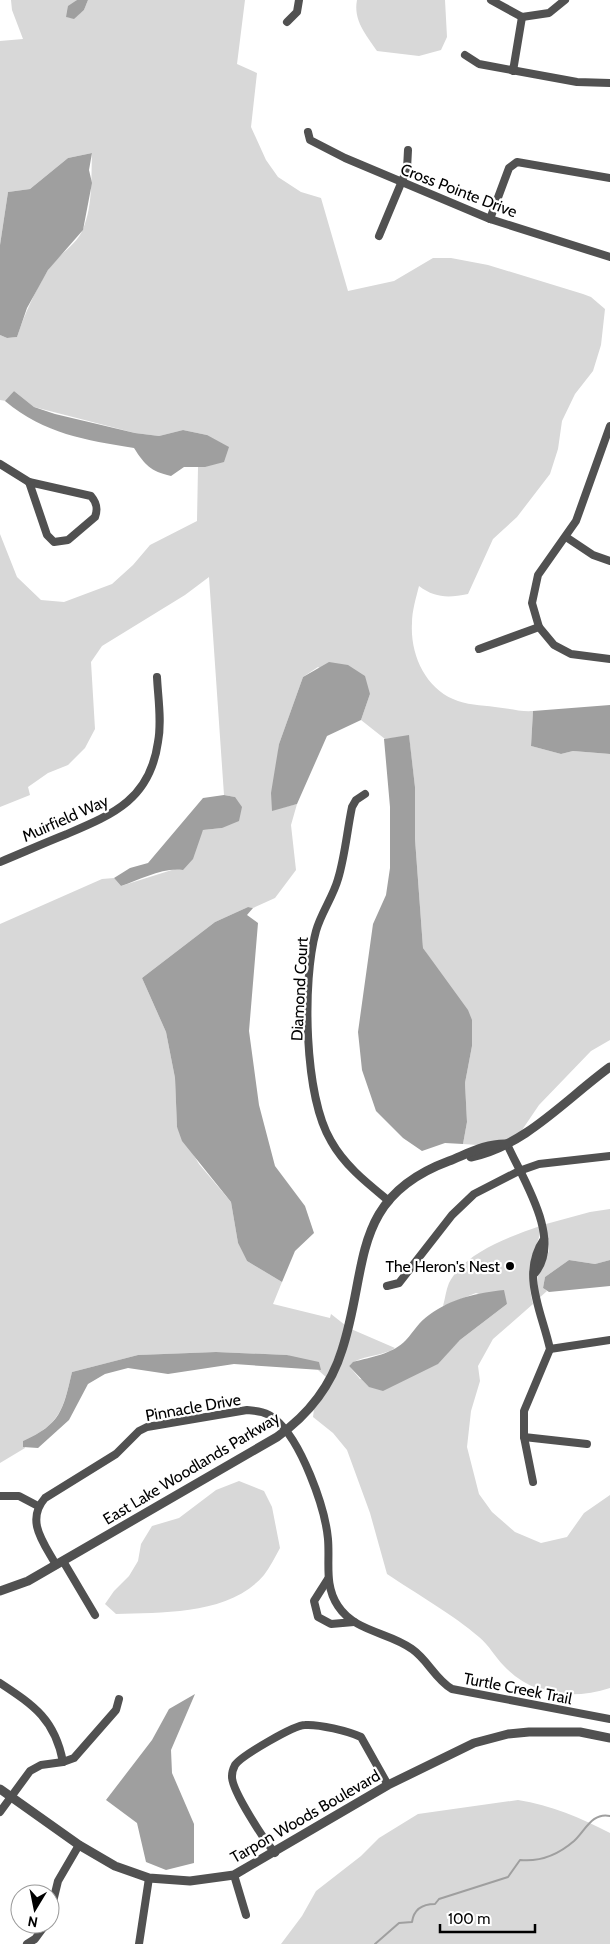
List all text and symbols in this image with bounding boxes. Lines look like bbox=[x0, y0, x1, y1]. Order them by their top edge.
street label: Cross Pointe Drive bbox=[398, 160, 520, 221]
street label: Muirfield Way bbox=[19, 791, 111, 846]
street label: Diamond Court bbox=[287, 936, 312, 1042]
place label: The Heron's Nest bbox=[386, 1257, 501, 1276]
marker: The Heron's Nest bbox=[504, 1260, 516, 1272]
street label: Pinnacle Drive bbox=[144, 1390, 242, 1425]
street label: East Lake Woodlands Parkway bbox=[99, 1408, 283, 1529]
street label: Turtle Creek Trail bbox=[462, 1669, 574, 1708]
street label: Tarpon Woods Boulevard bbox=[227, 1766, 383, 1867]
north arrow bbox=[10, 1884, 60, 1934]
scale bar bbox=[440, 1902, 535, 1934]
text: 100 m bbox=[448, 1910, 490, 1928]
text: N bbox=[26, 1912, 39, 1932]

